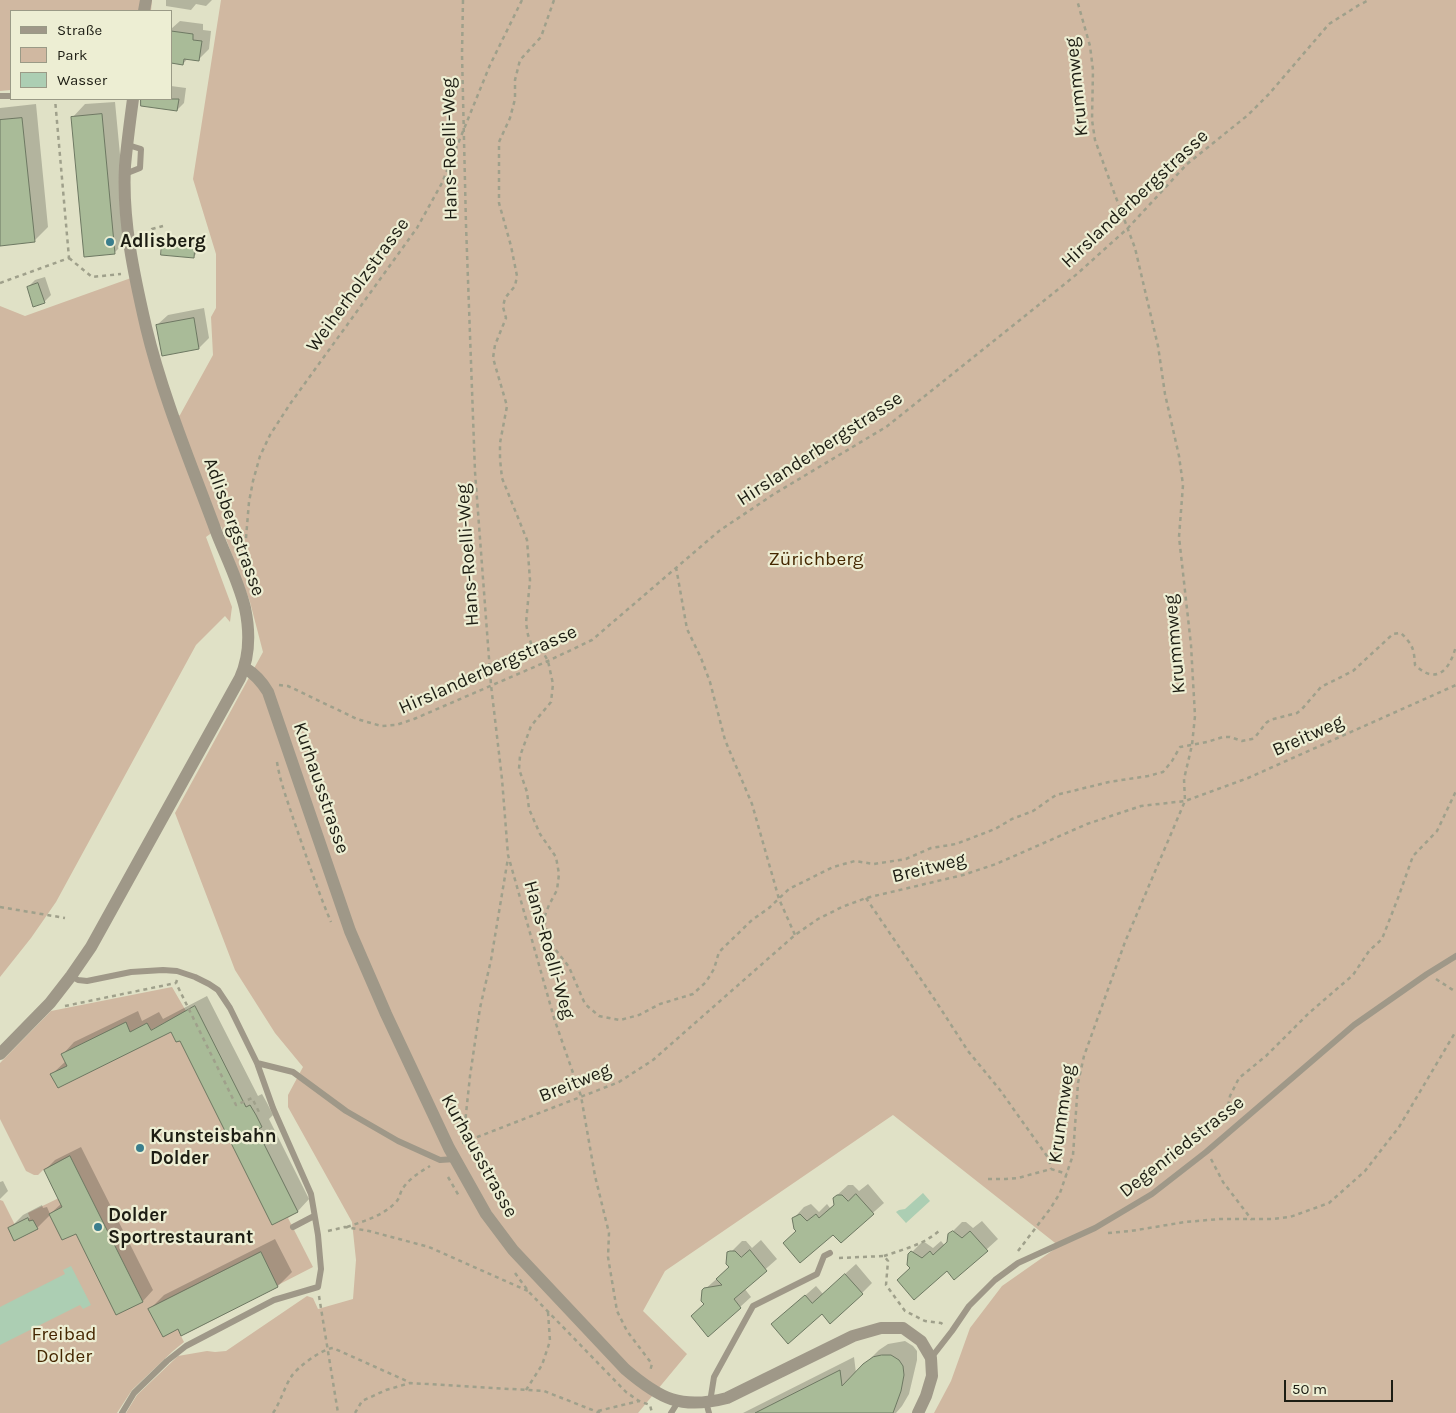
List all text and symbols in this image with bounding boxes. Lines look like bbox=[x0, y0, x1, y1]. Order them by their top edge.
legend bbox=[10, 10, 172, 100]
text: Straße bbox=[57, 21, 102, 39]
street label: Krummweg bbox=[1060, 36, 1094, 138]
text: Park bbox=[57, 46, 87, 64]
text: Wasser bbox=[57, 71, 107, 89]
street label: Hans-Roelli-Weg bbox=[437, 77, 463, 221]
street label: Hirslanderbergstrasse bbox=[1057, 125, 1213, 273]
street label: Weiherholzstrasse bbox=[302, 213, 414, 357]
place label: Adlisberg bbox=[120, 231, 206, 253]
marker: Adlisberg bbox=[104, 236, 116, 248]
street label: Hirslanderbergstrasse bbox=[733, 387, 907, 511]
street label: Adlisbergstrasse bbox=[198, 455, 270, 599]
street label: Hans-Roelli-Weg bbox=[452, 483, 484, 627]
park label: Zürichberg bbox=[769, 549, 863, 571]
street label: Krummweg bbox=[1159, 593, 1191, 695]
street label: Hirslanderbergstrasse bbox=[395, 620, 581, 720]
street label: Breitweg bbox=[1269, 710, 1347, 762]
street label: Kurhausstrasse bbox=[288, 719, 354, 857]
street label: Breitweg bbox=[890, 848, 968, 888]
street label: Hans-Roelli-Weg bbox=[518, 878, 580, 1022]
street label: Breitweg bbox=[536, 1058, 614, 1108]
street label: Krummweg bbox=[1044, 1063, 1080, 1165]
street label: Kurhausstrasse bbox=[436, 1090, 522, 1222]
street label: Degenriedstrasse bbox=[1115, 1091, 1249, 1203]
place label: Kunsteisbahn Dolder bbox=[150, 1126, 276, 1170]
marker: Kunsteisbahn Dolder bbox=[134, 1142, 146, 1154]
place label: Dolder Sportrestaurant bbox=[108, 1205, 253, 1249]
marker: Dolder Sportrestaurant bbox=[92, 1221, 104, 1233]
park label: Freibad Dolder bbox=[31, 1324, 97, 1368]
scale bar bbox=[1286, 1370, 1395, 1402]
text: 50 m bbox=[1292, 1380, 1327, 1398]

